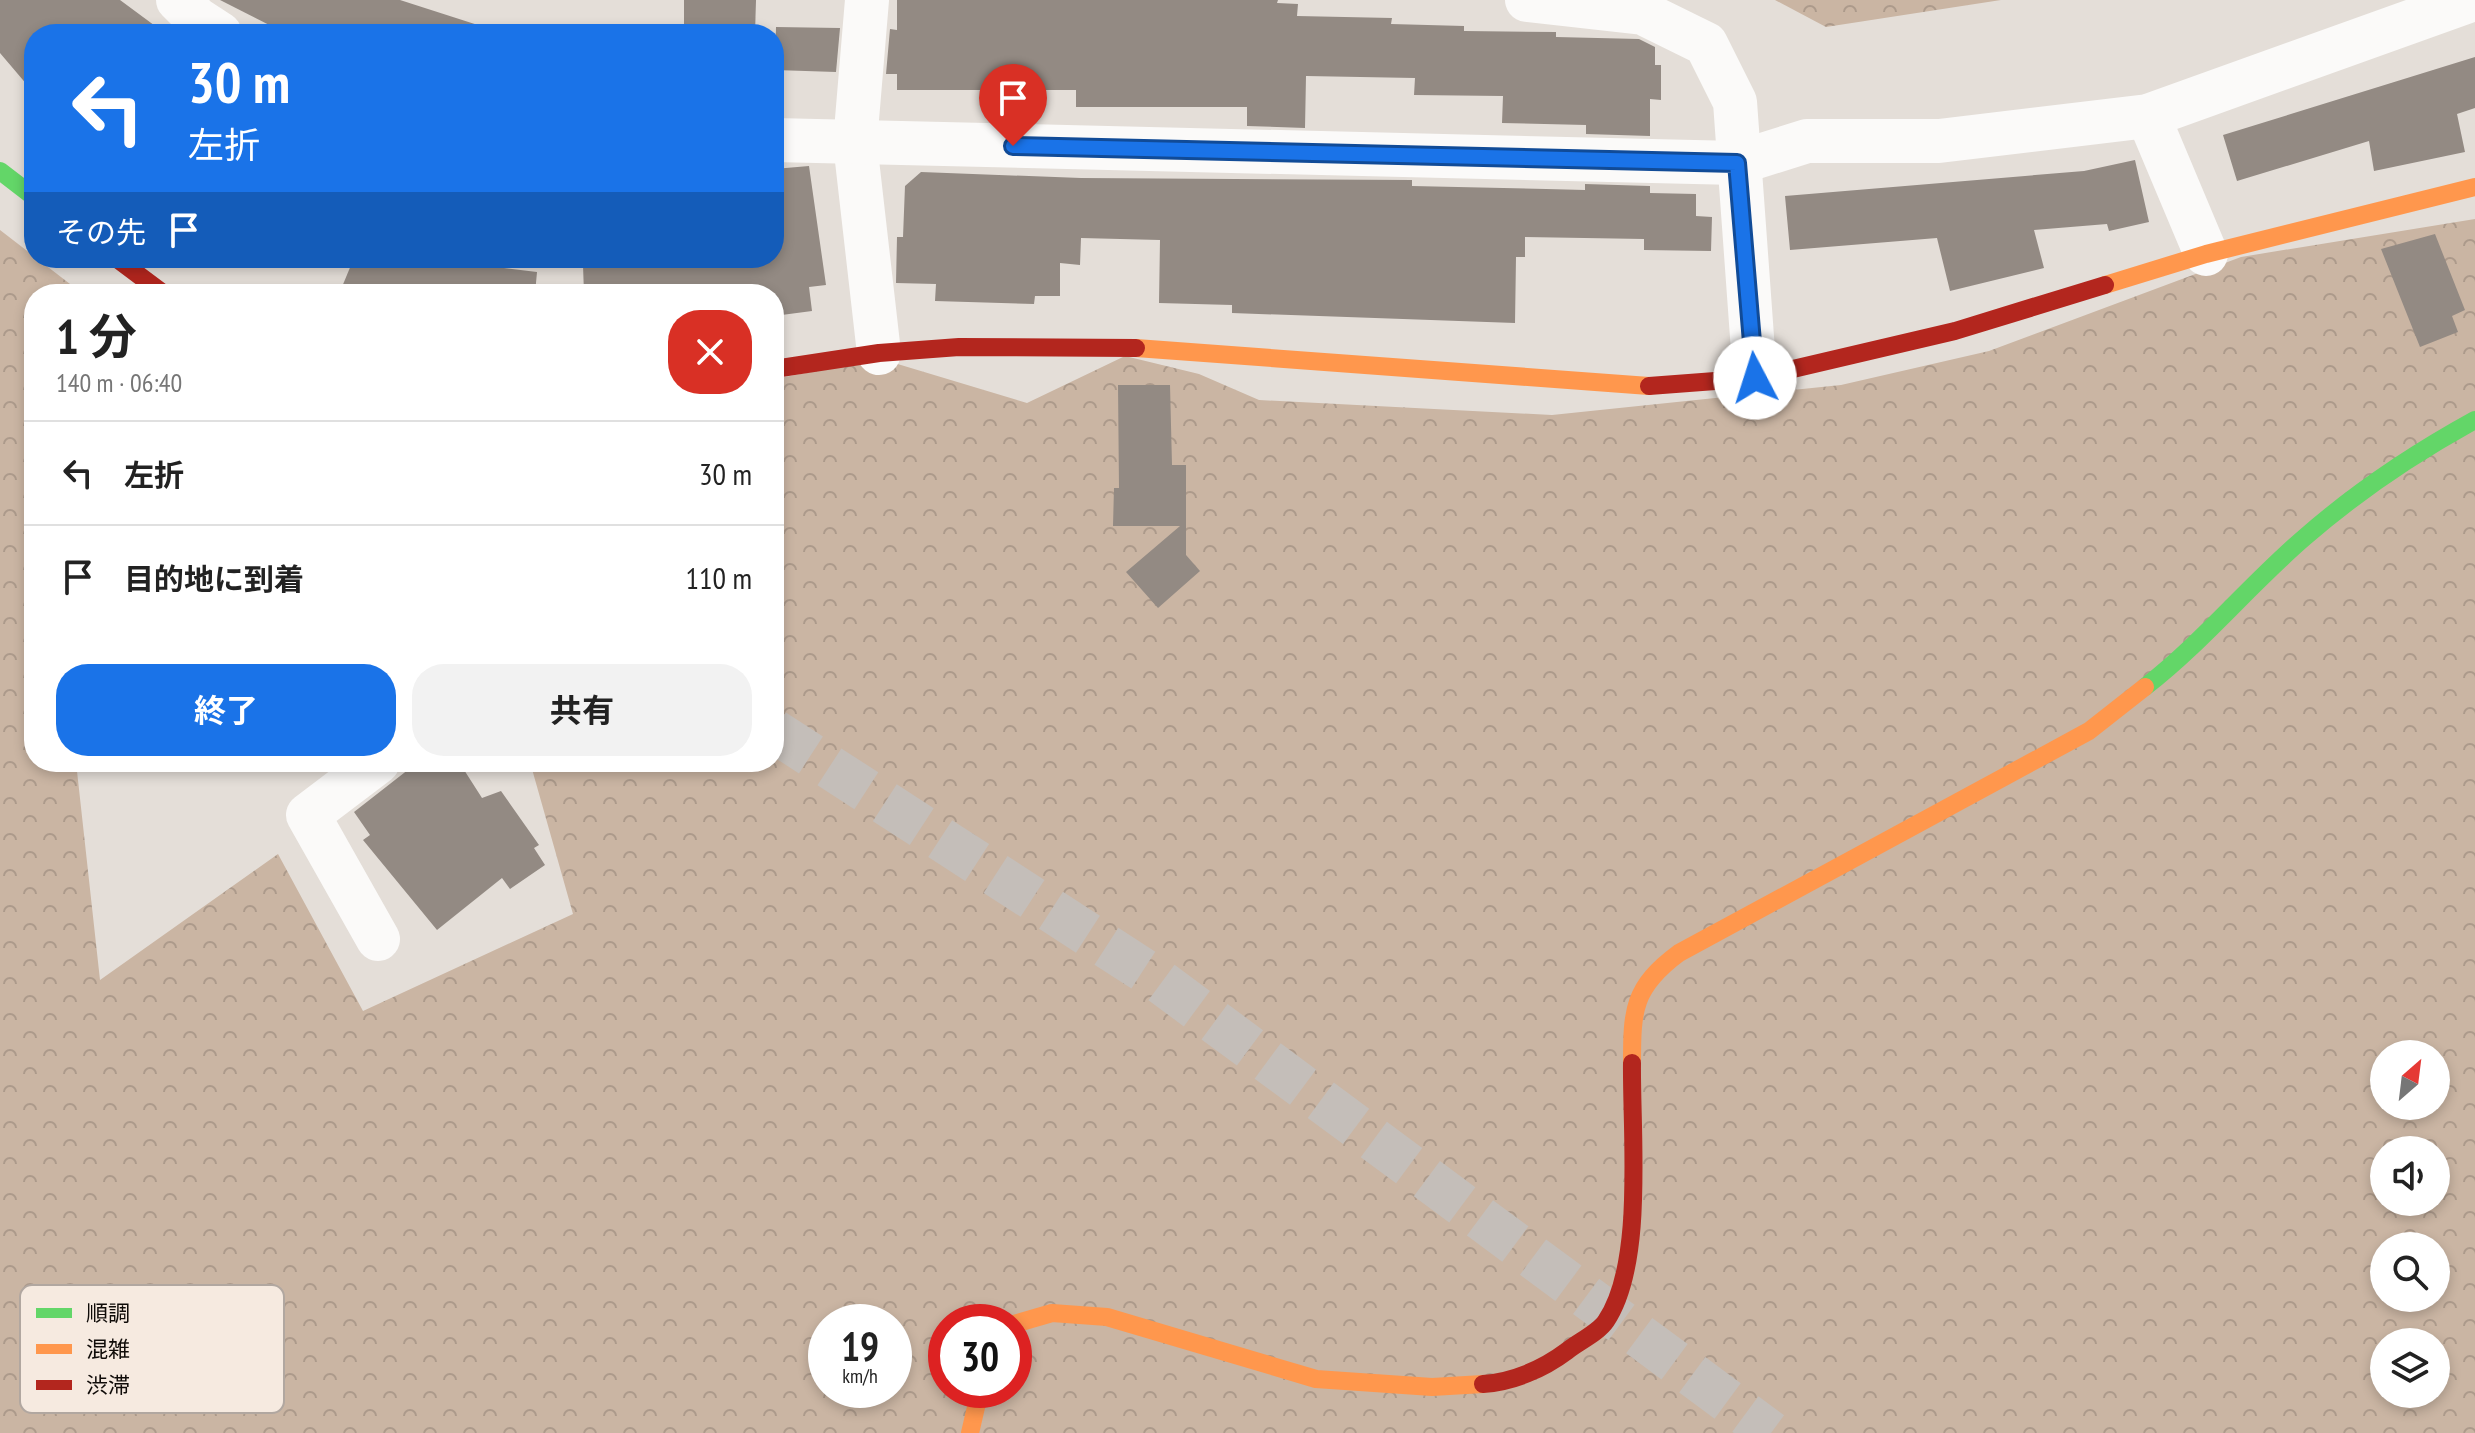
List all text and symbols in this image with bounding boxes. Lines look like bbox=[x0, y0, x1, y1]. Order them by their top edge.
text: 30 m bbox=[188, 46, 290, 118]
icon: left bbox=[56, 56, 160, 160]
pin bbox=[979, 64, 1047, 146]
icon: arrive bbox=[991, 76, 1035, 120]
text: 左折 bbox=[188, 121, 260, 168]
icon: arrive bbox=[162, 208, 206, 252]
text: その先 bbox=[56, 212, 146, 251]
text: 1 分 bbox=[56, 305, 137, 367]
button: close bbox=[668, 310, 752, 394]
position arrow bbox=[1713, 336, 1797, 420]
text: 140 m · 06:40 bbox=[56, 366, 182, 399]
icon: left bbox=[56, 451, 100, 495]
text: 30 m bbox=[699, 454, 752, 493]
text: 左折 bbox=[124, 455, 184, 494]
icon: arrive bbox=[56, 555, 100, 599]
text: 110 m bbox=[686, 558, 752, 597]
text: 目的地に到着 bbox=[124, 559, 304, 598]
button: 終了 bbox=[56, 664, 396, 756]
button: 共有 bbox=[412, 664, 752, 756]
north arrow bbox=[2370, 1040, 2450, 1120]
map controls bbox=[2370, 1040, 2450, 1408]
button: sound bbox=[2370, 1136, 2450, 1216]
button: search bbox=[2370, 1232, 2450, 1312]
legend bbox=[20, 1285, 284, 1413]
text: 順調 bbox=[86, 1299, 130, 1327]
speed limit sign: 30 bbox=[928, 1304, 1032, 1408]
text: 19 bbox=[841, 1320, 879, 1372]
button: layers bbox=[2370, 1328, 2450, 1408]
text: 混雑 bbox=[86, 1335, 130, 1363]
text: km/h bbox=[842, 1363, 878, 1389]
text: 渋滞 bbox=[86, 1371, 130, 1399]

